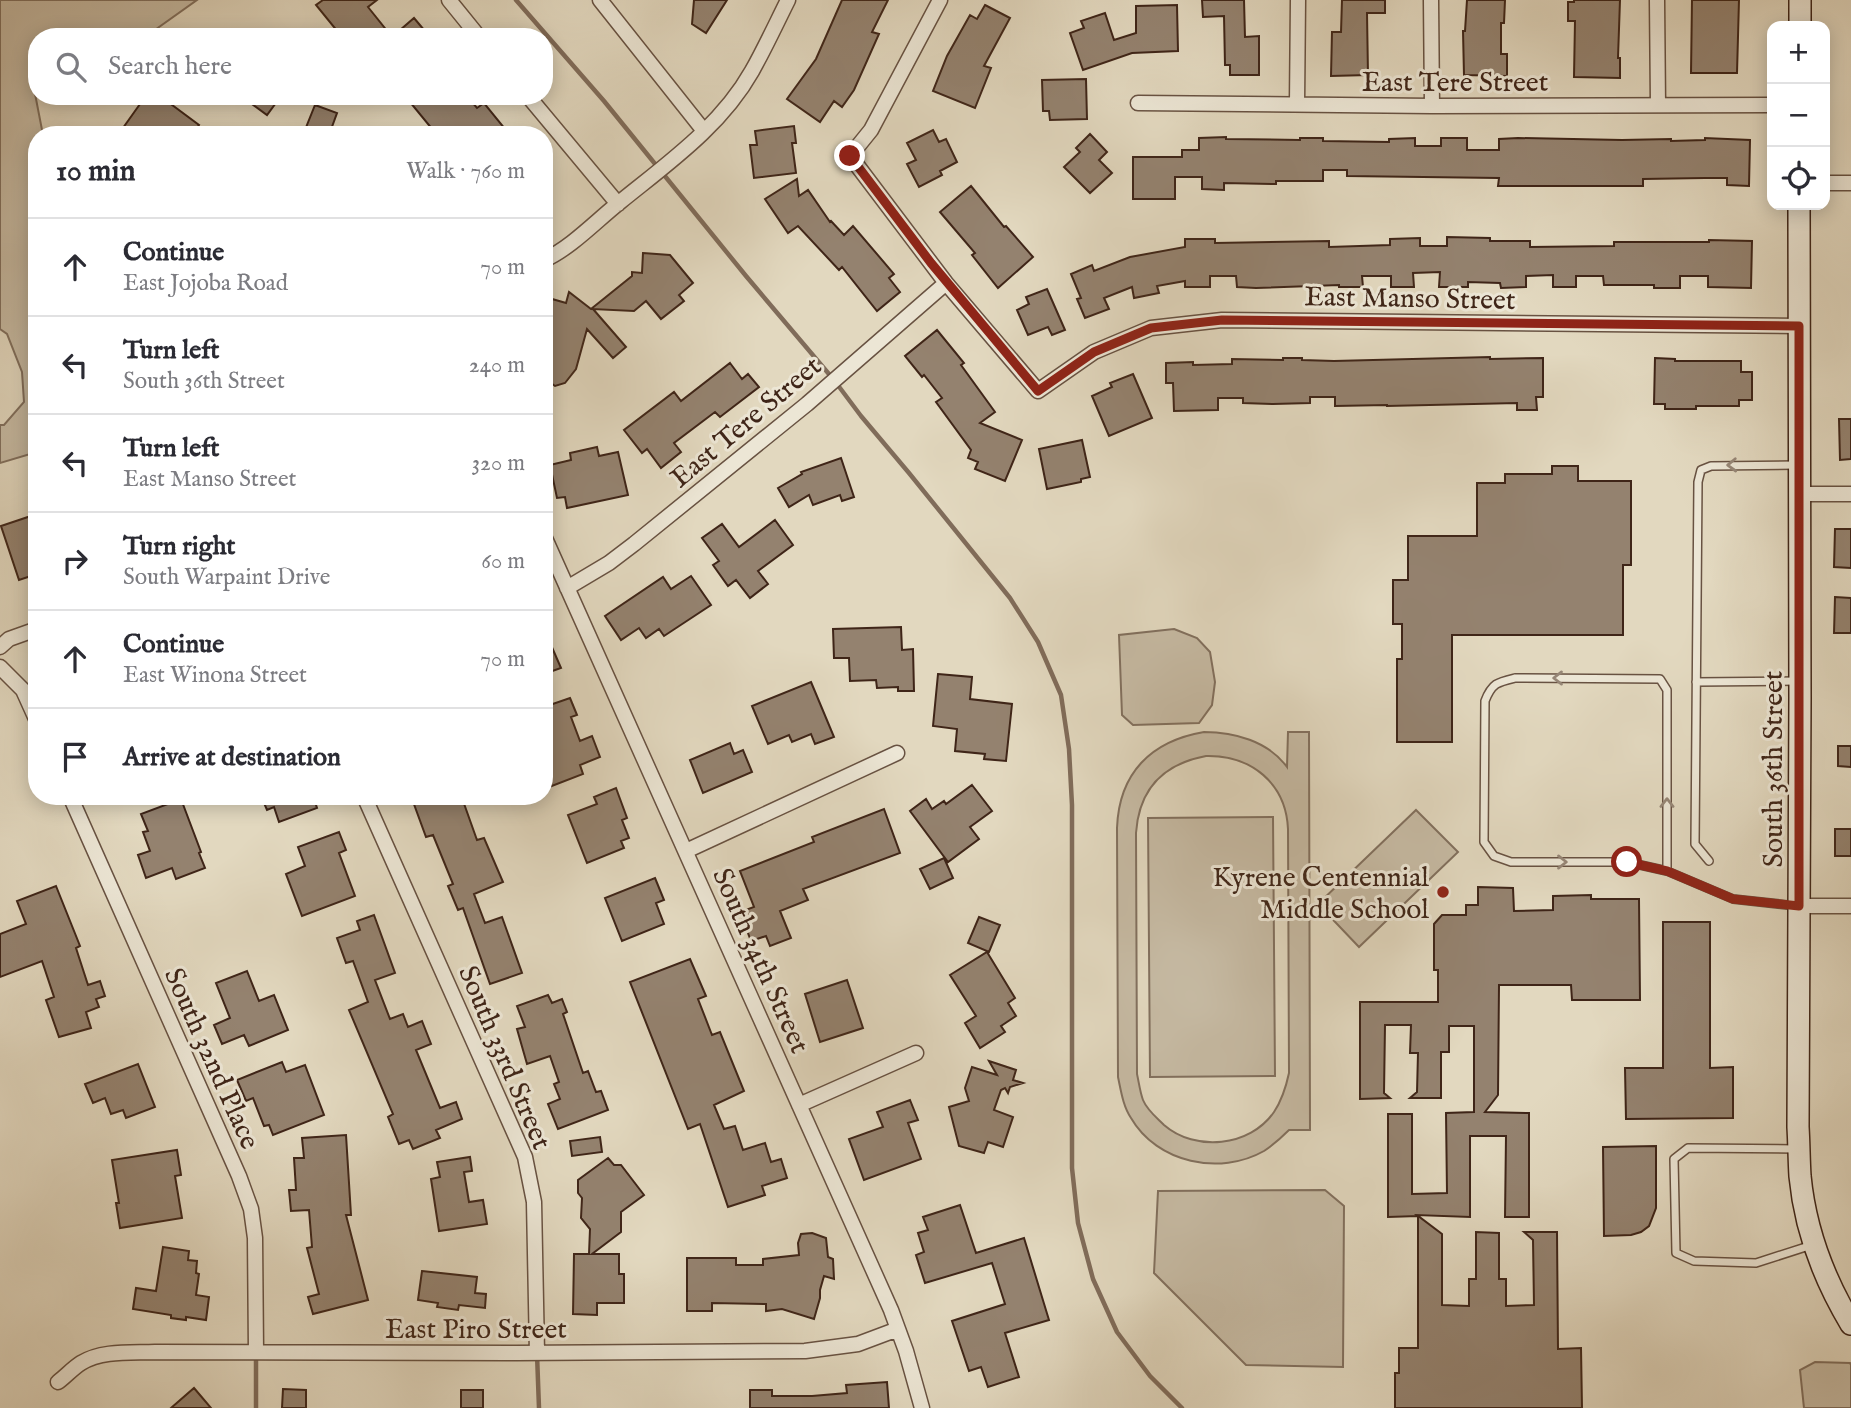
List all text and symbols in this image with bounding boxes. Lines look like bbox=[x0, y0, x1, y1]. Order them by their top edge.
map controls bbox=[1767, 21, 1830, 210]
button: + bbox=[1767, 21, 1830, 84]
search box bbox=[28, 28, 553, 105]
icon: search bbox=[52, 48, 90, 86]
text: Search here bbox=[108, 50, 232, 83]
street label: East Tere Street bbox=[1362, 66, 1549, 101]
button: − bbox=[1767, 84, 1830, 147]
route end bbox=[834, 140, 865, 171]
button: locate bbox=[1767, 147, 1830, 210]
text: 10 min bbox=[56, 153, 136, 191]
text: Walk · 760 m bbox=[406, 157, 525, 186]
text: Continue bbox=[123, 236, 224, 269]
icon: ahead bbox=[56, 248, 94, 286]
text: 70 m bbox=[480, 253, 525, 282]
text: East Jojoba Road bbox=[123, 269, 288, 298]
street label: East Manso Street bbox=[1304, 280, 1516, 319]
text: Turn left bbox=[123, 334, 220, 367]
icon: left bbox=[56, 346, 94, 384]
street label: East Tere Street bbox=[664, 349, 830, 496]
text: 240 m bbox=[469, 351, 525, 380]
text: South 36th Street bbox=[123, 367, 285, 396]
text: Turn left bbox=[123, 432, 220, 465]
icon: left bbox=[56, 444, 94, 482]
text: 320 m bbox=[472, 449, 525, 478]
one-way arrow bbox=[1726, 458, 1737, 473]
text: East Manso Street bbox=[123, 465, 296, 494]
text: Turn right bbox=[123, 530, 236, 563]
icon: right bbox=[56, 542, 94, 580]
text: 60 m bbox=[481, 547, 525, 576]
text: South Warpaint Drive bbox=[123, 563, 330, 592]
text: Continue bbox=[123, 628, 224, 661]
icon: ahead bbox=[56, 640, 94, 678]
text: 70 m bbox=[480, 645, 525, 674]
text: East Winona Street bbox=[123, 661, 307, 690]
one-way arrow bbox=[1552, 670, 1563, 686]
street label: South 36th Street bbox=[1757, 670, 1792, 867]
icon: arrive bbox=[56, 738, 94, 776]
text: Arrive at destination bbox=[123, 741, 341, 774]
one-way arrow bbox=[1659, 797, 1675, 807]
route start bbox=[1611, 846, 1642, 877]
one-way arrow bbox=[1557, 854, 1567, 870]
place label: Kyrene Centennial Middle School bbox=[1212, 861, 1429, 928]
street label: South 34th Street bbox=[703, 863, 816, 1059]
marker: Kyrene Centennial Middle School bbox=[1435, 884, 1451, 900]
street label: South 33rd Street bbox=[449, 961, 558, 1156]
street label: South 32nd Place bbox=[155, 963, 266, 1155]
street label: East Piro Street bbox=[385, 1313, 567, 1348]

